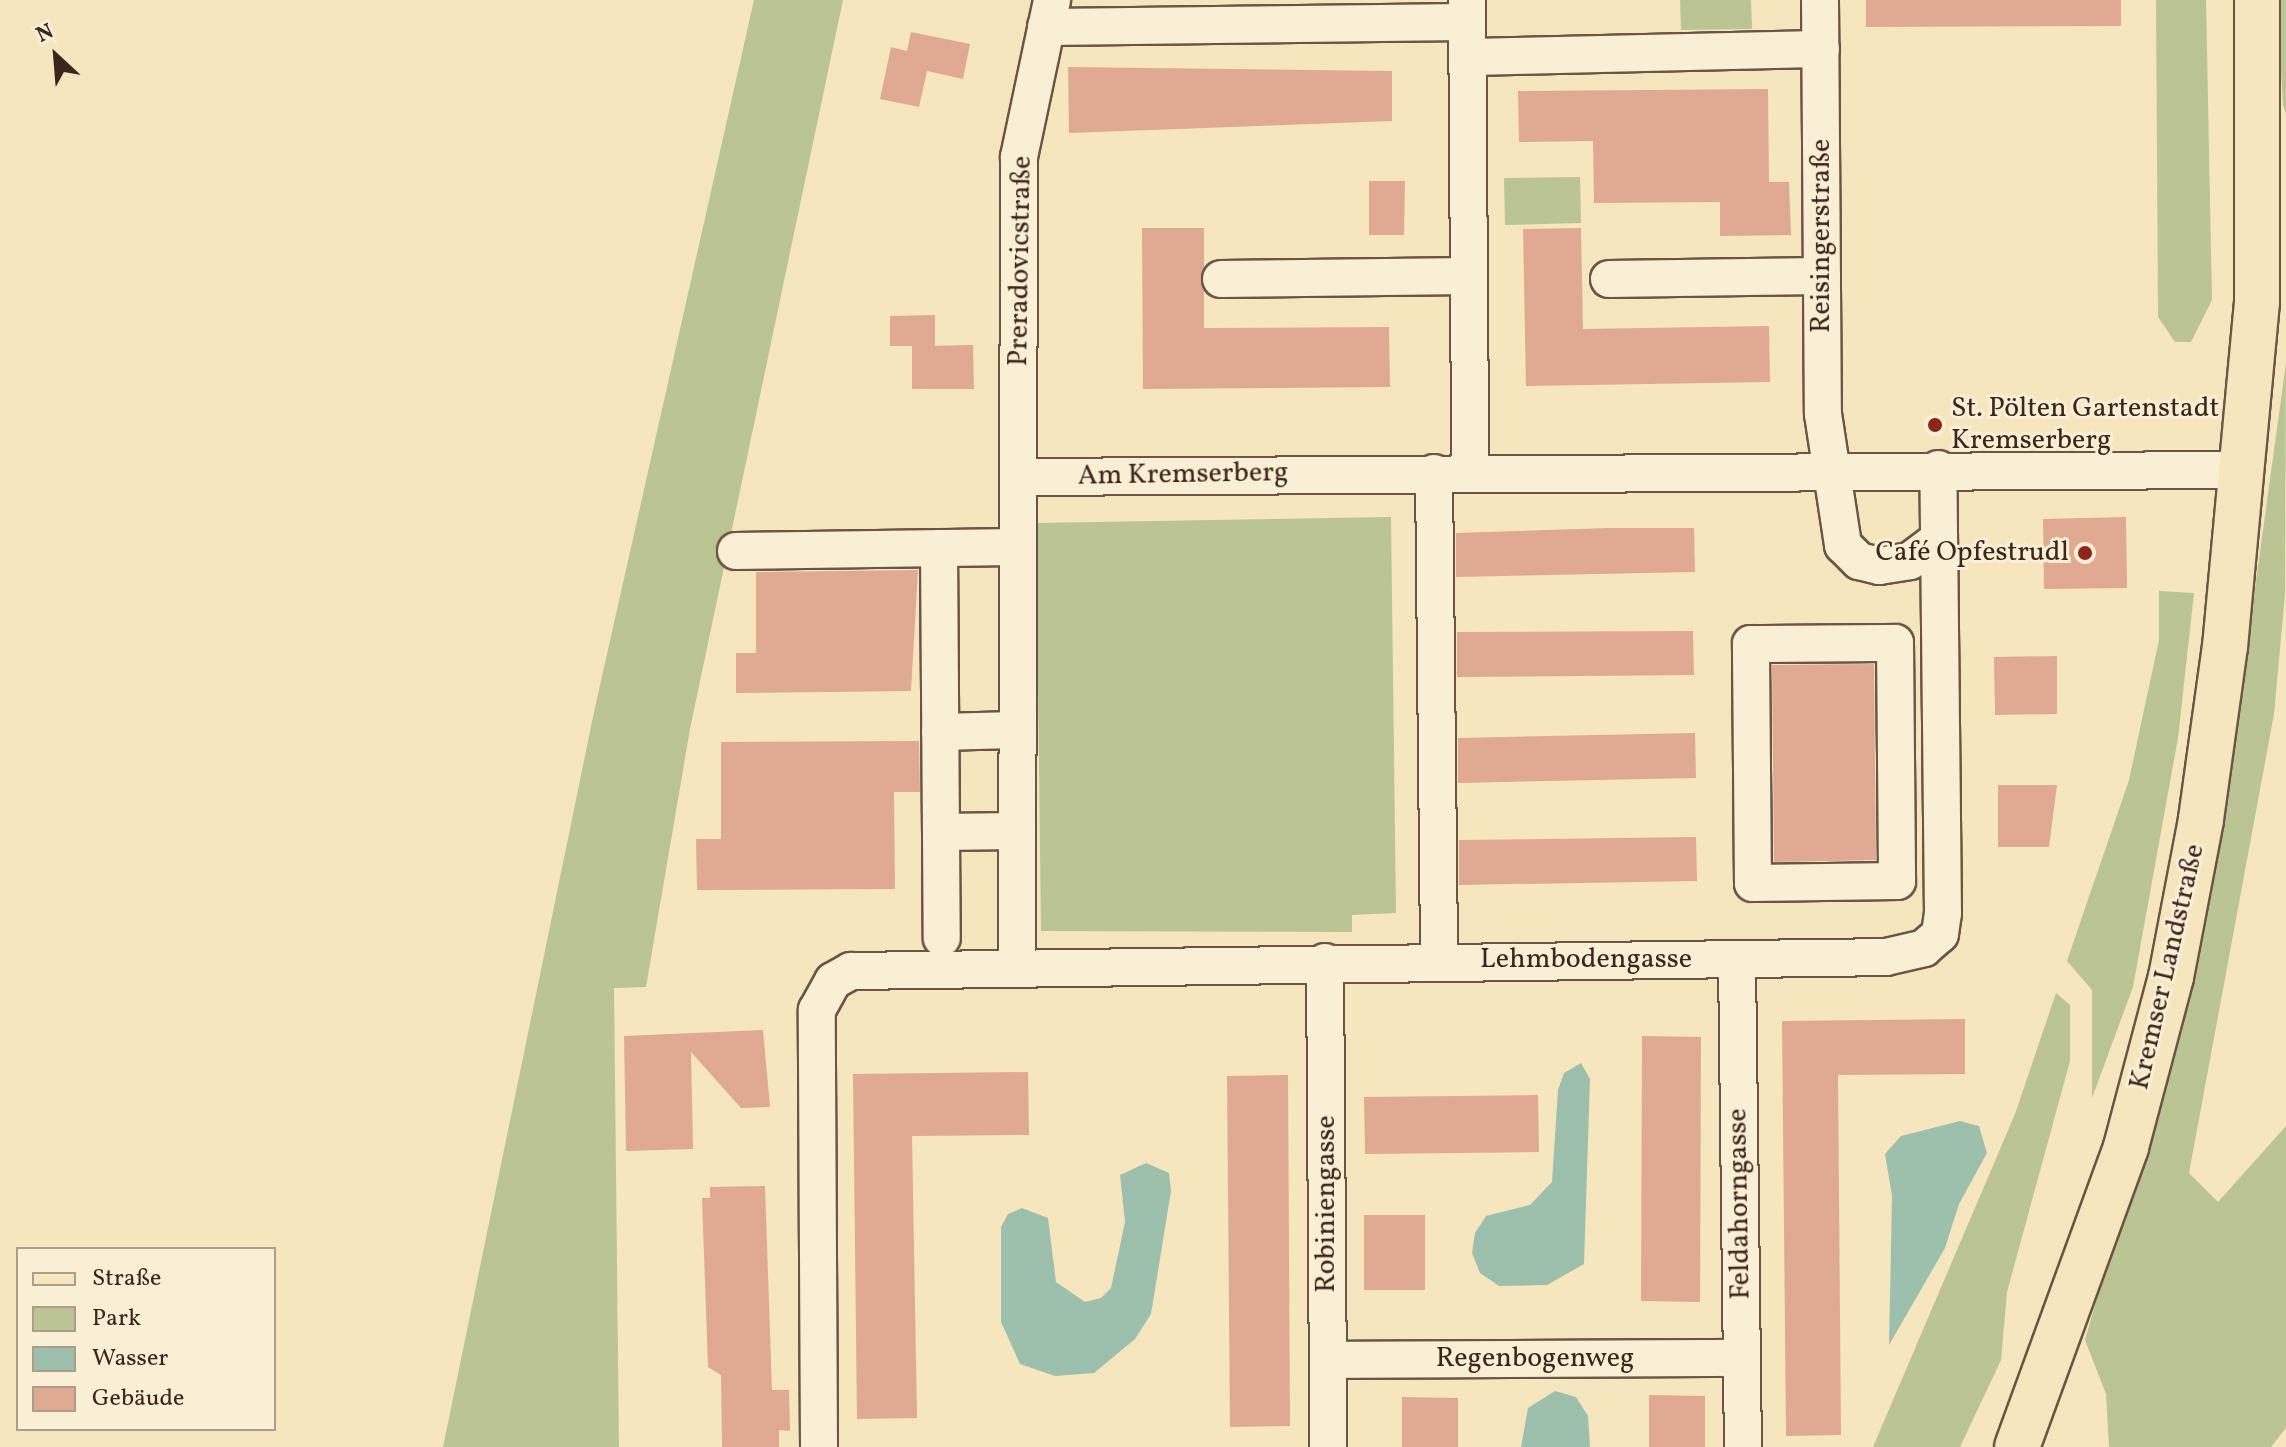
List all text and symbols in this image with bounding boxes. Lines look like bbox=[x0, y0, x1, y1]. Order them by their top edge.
north arrow bbox=[16, 16, 96, 96]
text: N bbox=[31, 17, 59, 51]
street label: Reisingerstraße bbox=[1805, 139, 1839, 333]
street label: Preradovicstraße bbox=[1002, 155, 1040, 367]
place label: St. Pölten Gartenstadt Kremserberg bbox=[1951, 392, 2219, 458]
marker: St. Pölten Gartenstadt Kremserberg bbox=[1926, 416, 1944, 434]
street label: Am Kremserberg bbox=[1077, 456, 1289, 494]
place label: Café Opfestrudl bbox=[1875, 536, 2069, 570]
marker: Café Opfestrudl bbox=[2076, 544, 2094, 562]
street label: Kremser Landstraße bbox=[2123, 841, 2213, 1093]
street label: Lehmbodengasse bbox=[1480, 943, 1692, 977]
street label: Feldahorngasse bbox=[1722, 1108, 1758, 1300]
street label: Robiniengasse bbox=[1310, 1115, 1344, 1293]
legend bbox=[16, 1247, 276, 1431]
text: Straße bbox=[92, 1262, 161, 1296]
text: Park bbox=[92, 1302, 141, 1336]
text: Wasser bbox=[92, 1342, 168, 1376]
street label: Regenbogenweg bbox=[1436, 1342, 1634, 1376]
text: Gebäude bbox=[92, 1382, 184, 1416]

